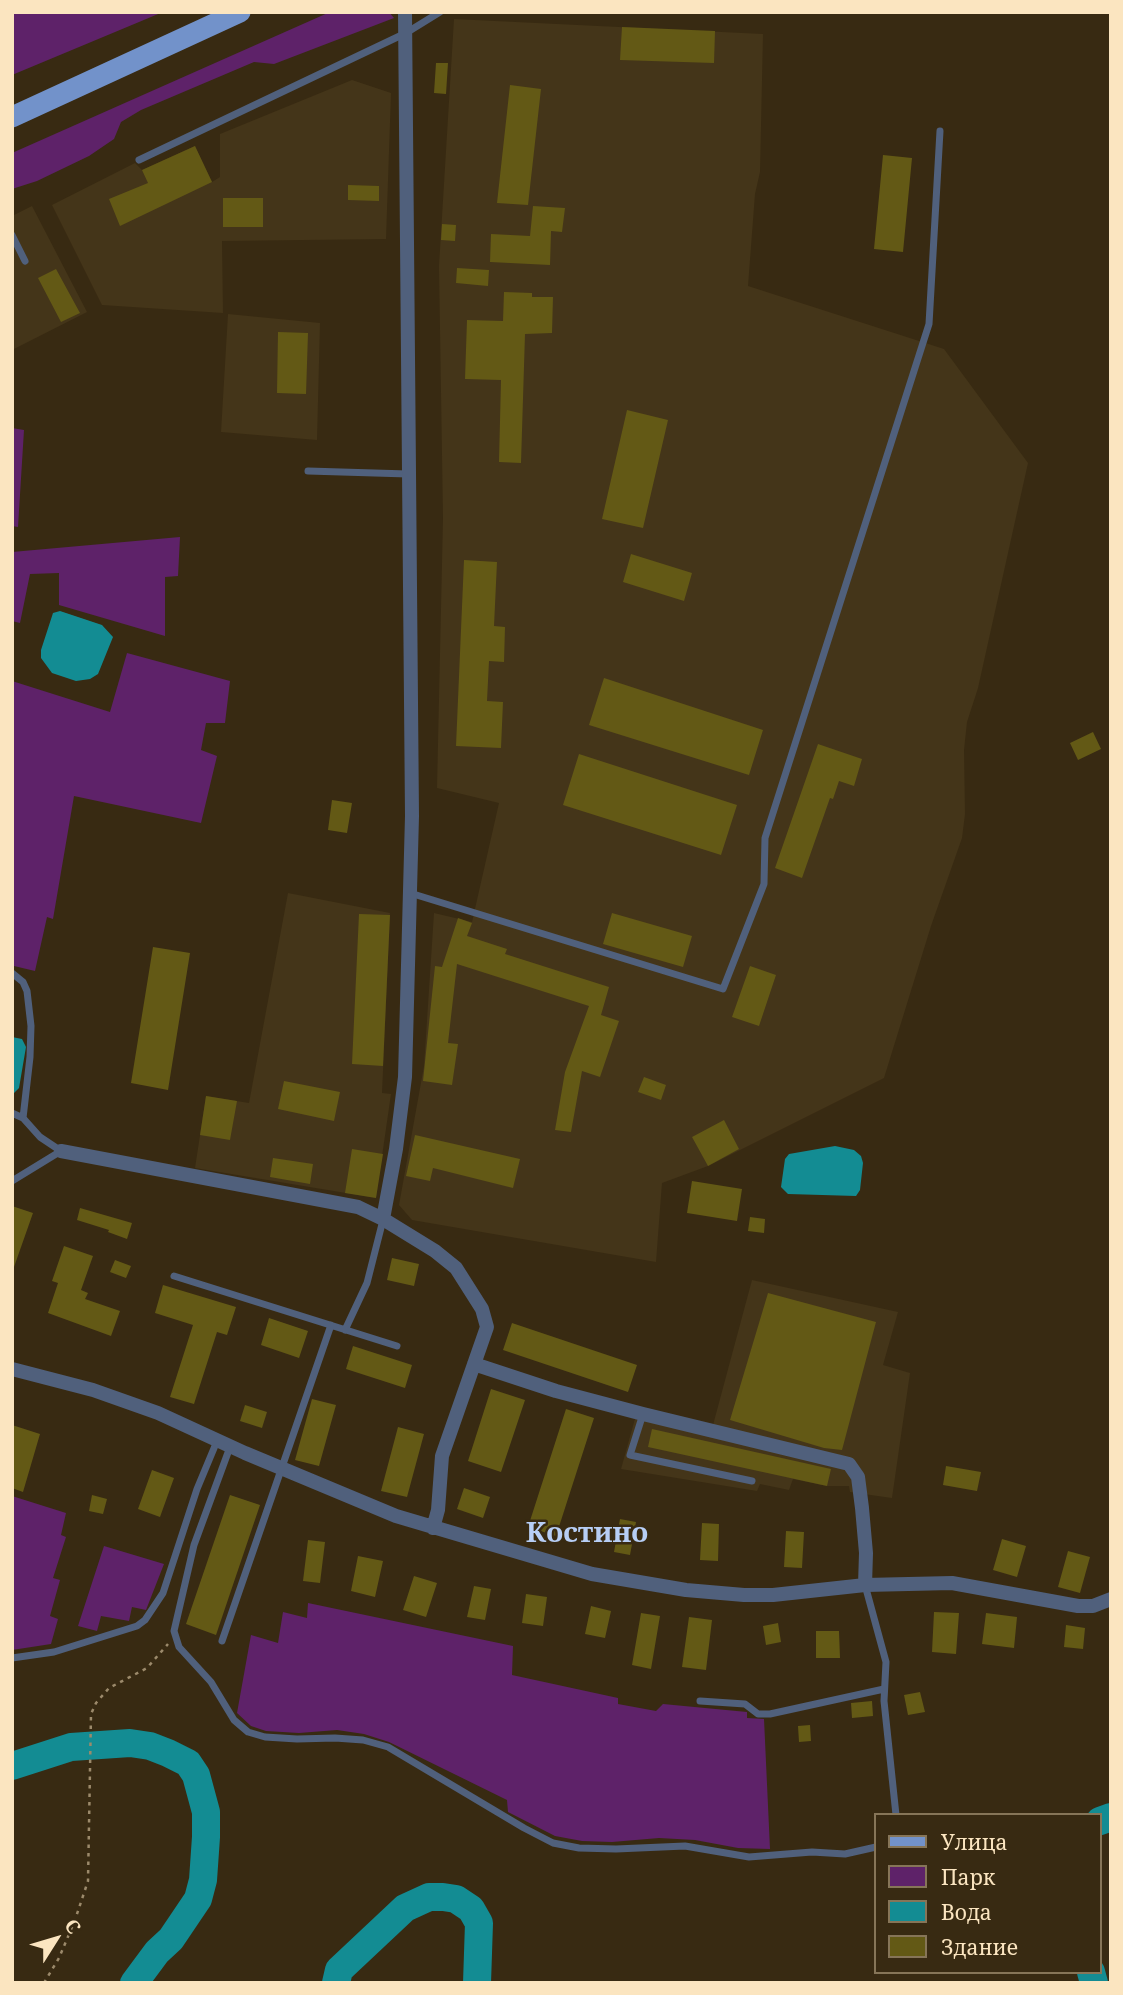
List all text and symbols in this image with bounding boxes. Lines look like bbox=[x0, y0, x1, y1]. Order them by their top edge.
district label: Костино bbox=[526, 1517, 648, 1551]
legend bbox=[874, 1813, 1102, 1974]
text: Улица bbox=[941, 1828, 1008, 1856]
text: Парк bbox=[941, 1863, 995, 1891]
text: Вода bbox=[941, 1898, 992, 1926]
north arrow bbox=[21, 1904, 91, 1974]
text: С bbox=[59, 1914, 87, 1939]
text: Здание bbox=[941, 1933, 1018, 1961]

